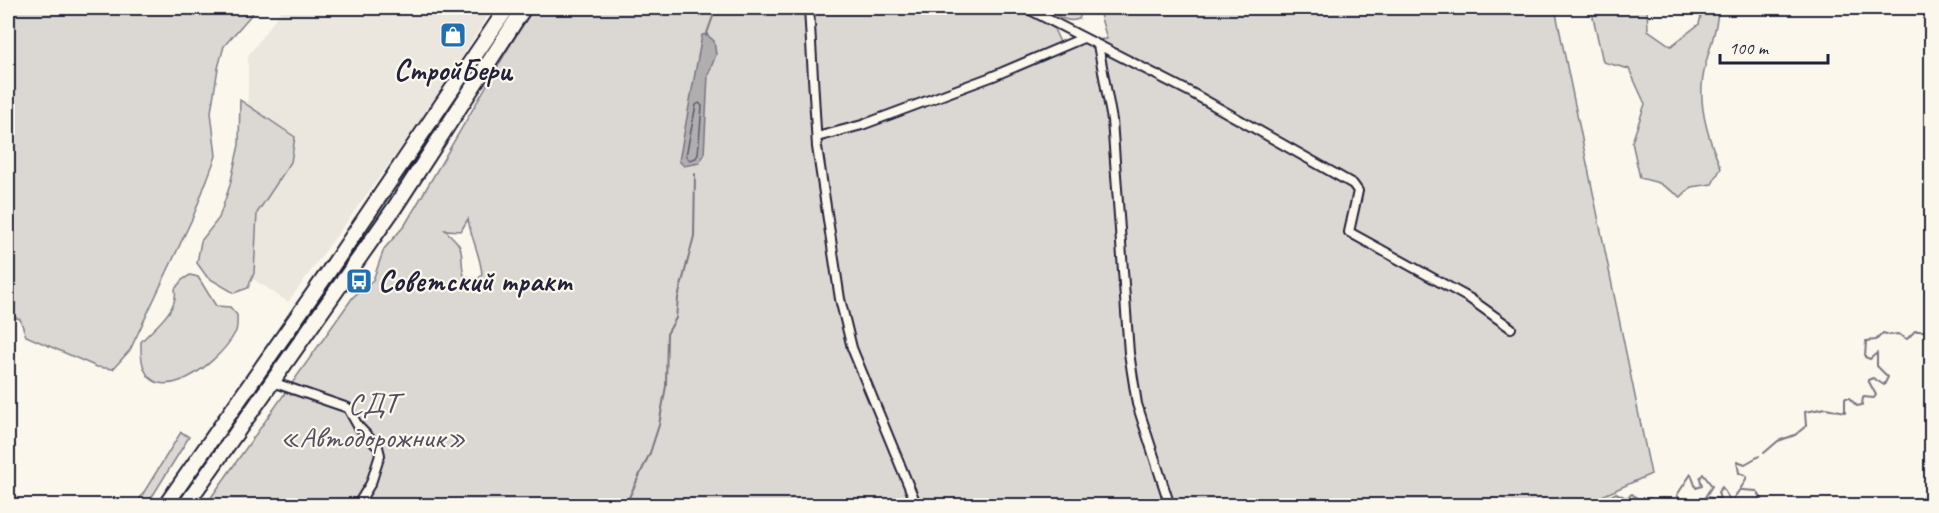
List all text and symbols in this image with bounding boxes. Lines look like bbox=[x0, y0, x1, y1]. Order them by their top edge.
shop icon: СтройБери bbox=[438, 20, 468, 50]
scale bar bbox=[1720, 27, 1828, 65]
text: 100 m bbox=[1729, 37, 1770, 59]
place label: СтройБери bbox=[394, 51, 514, 89]
place label: Советский тракт bbox=[378, 262, 574, 300]
bus stop icon: Советский тракт bbox=[344, 266, 374, 296]
park label: СДТ «Автодорожник» bbox=[280, 384, 466, 456]

